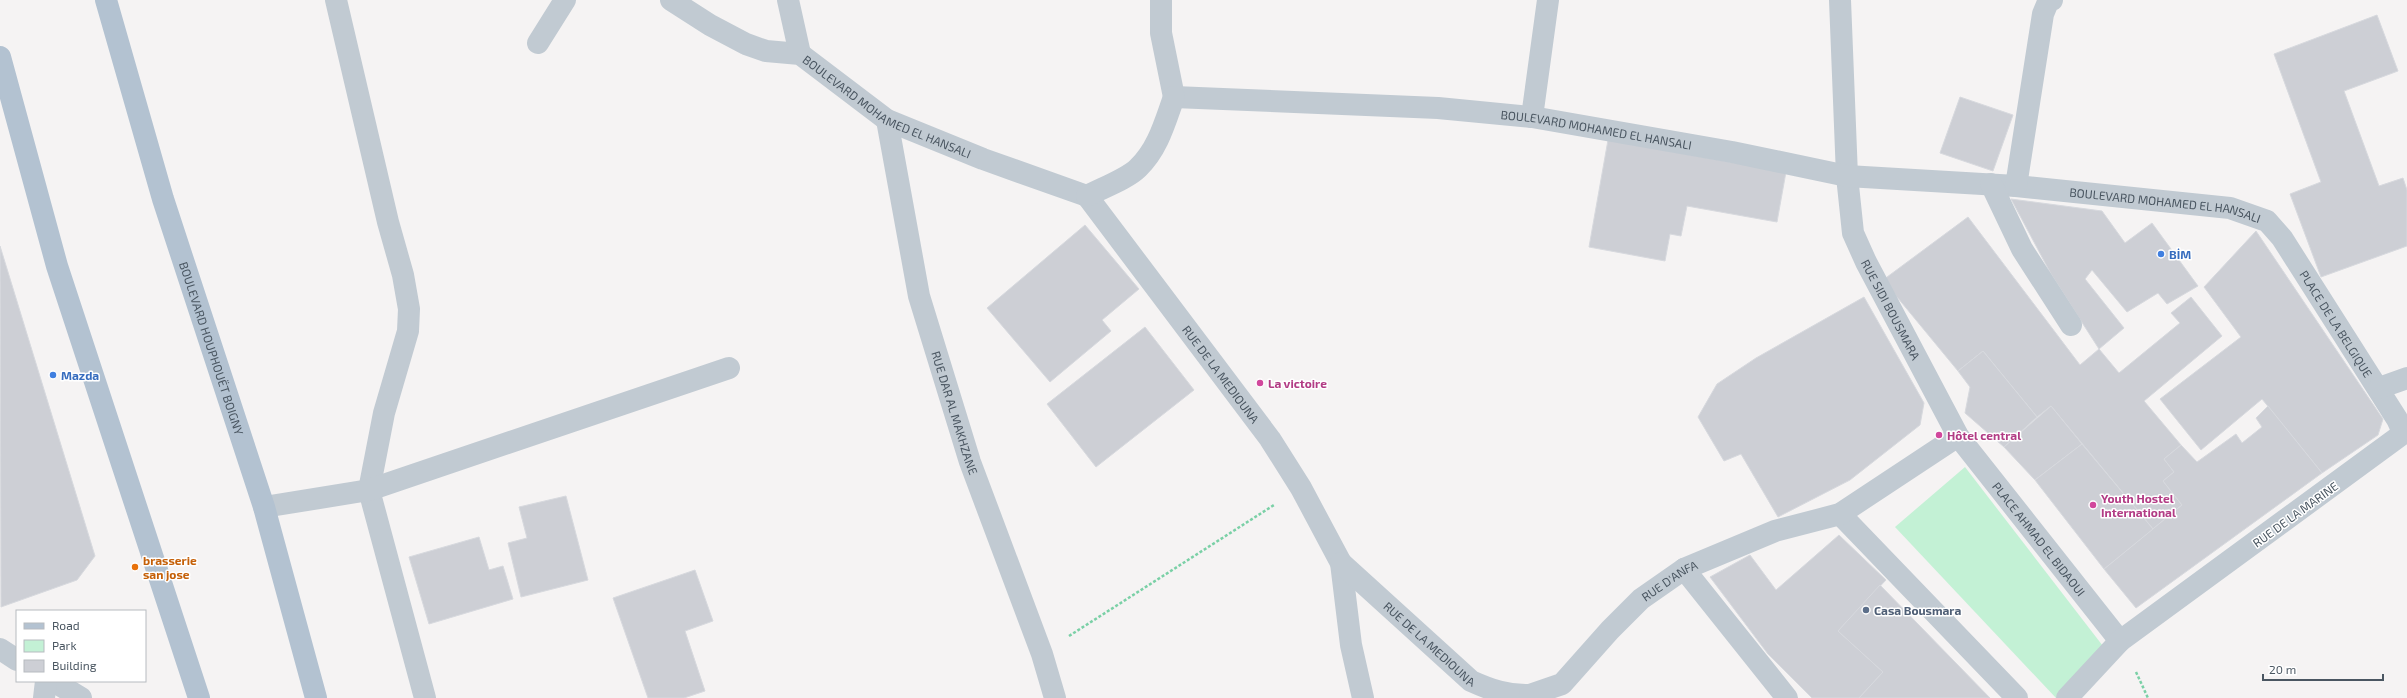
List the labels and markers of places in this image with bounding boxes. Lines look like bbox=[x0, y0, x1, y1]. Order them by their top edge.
place label: BİM bbox=[2169, 247, 2191, 261]
marker: BİM bbox=[2156, 249, 2166, 259]
place label: Mazda bbox=[61, 368, 99, 382]
marker: Mazda bbox=[48, 370, 58, 380]
place label: La victoire bbox=[1268, 376, 1327, 390]
marker: La victoire bbox=[1255, 378, 1265, 388]
place label: Hôtel central bbox=[1947, 428, 2021, 442]
marker: Hôtel central bbox=[1934, 430, 1944, 440]
place label: Youth Hostel International bbox=[2101, 491, 2176, 519]
marker: Youth Hostel International bbox=[2088, 500, 2098, 510]
place label: brasserie san jose bbox=[143, 553, 197, 582]
marker: brasserie san jose bbox=[130, 562, 140, 572]
place label: Casa Bousmara bbox=[1874, 603, 1961, 617]
marker: Casa Bousmara bbox=[1861, 605, 1871, 615]

